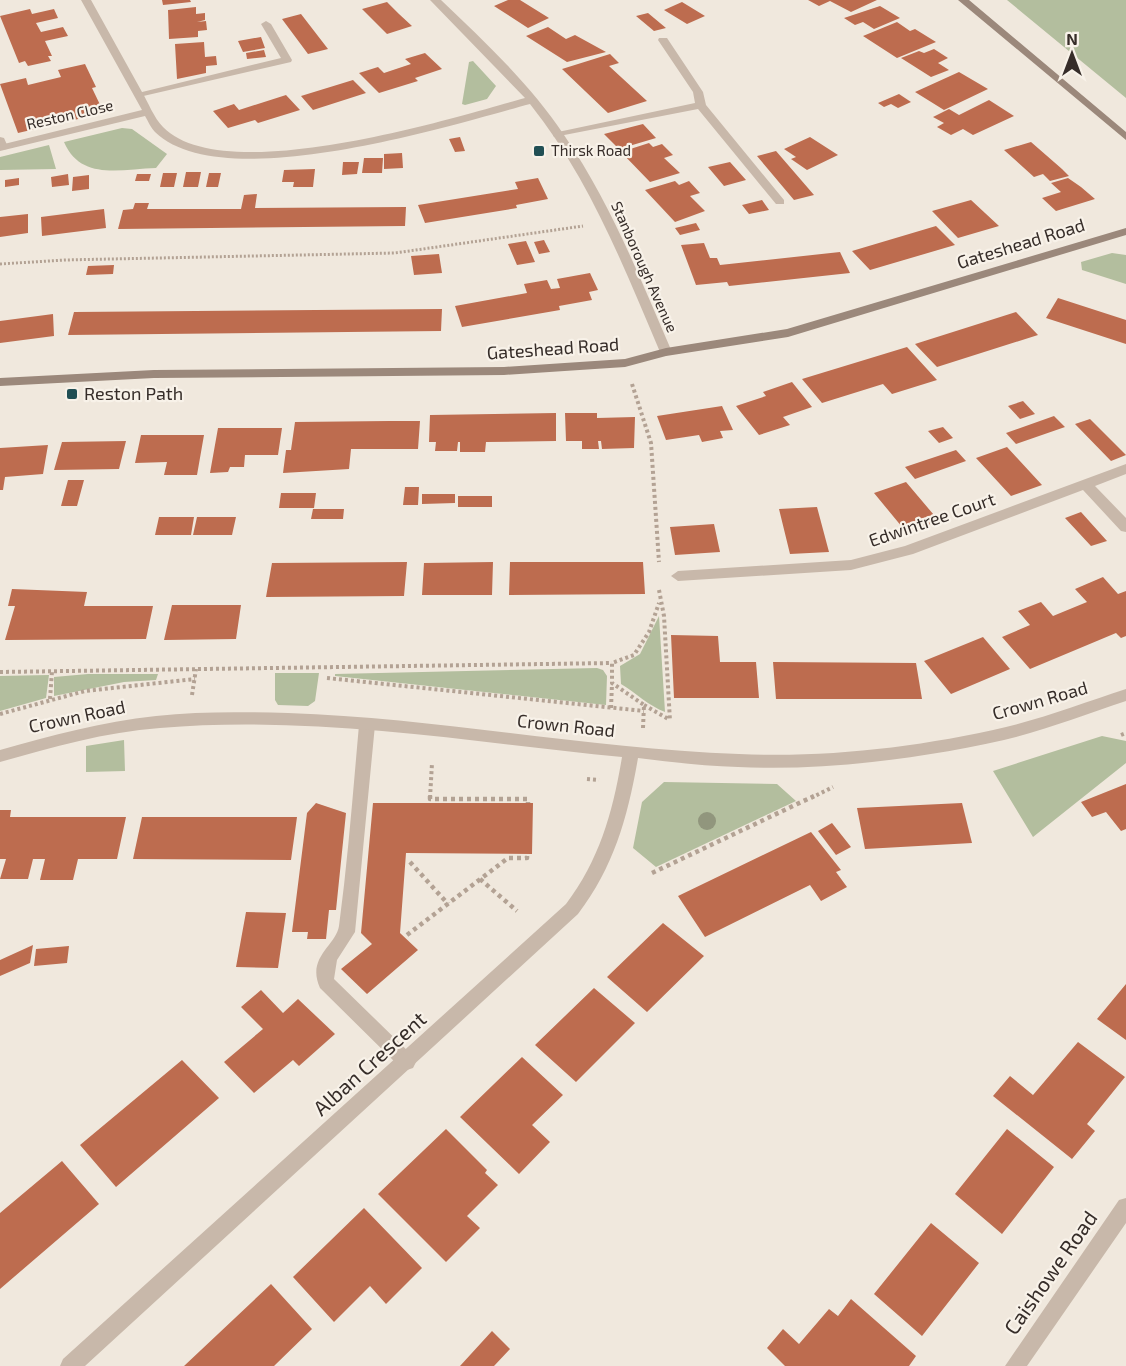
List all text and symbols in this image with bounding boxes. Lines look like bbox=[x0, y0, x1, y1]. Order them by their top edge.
north arrow bbox=[1042, 24, 1102, 84]
text: N bbox=[1066, 29, 1078, 48]
street label: Reston Close bbox=[25, 95, 115, 133]
place label: Thirsk Road bbox=[551, 141, 631, 159]
marker: Thirsk Road bbox=[532, 144, 546, 158]
street label: Stanborough Avenue bbox=[608, 198, 682, 335]
street label: Gateshead Road bbox=[954, 213, 1087, 273]
street label: Gateshead Road bbox=[486, 332, 620, 364]
place label: Reston Path bbox=[84, 382, 183, 404]
marker: Reston Path bbox=[65, 387, 79, 401]
street label: Edwintree Court bbox=[866, 487, 998, 551]
street label: Crown Road bbox=[990, 676, 1090, 724]
street label: Crown Road bbox=[26, 695, 127, 737]
street label: Crown Road bbox=[516, 709, 616, 741]
street label: Alban Crescent bbox=[307, 1006, 431, 1120]
street label: Caishowe Road bbox=[998, 1206, 1102, 1339]

